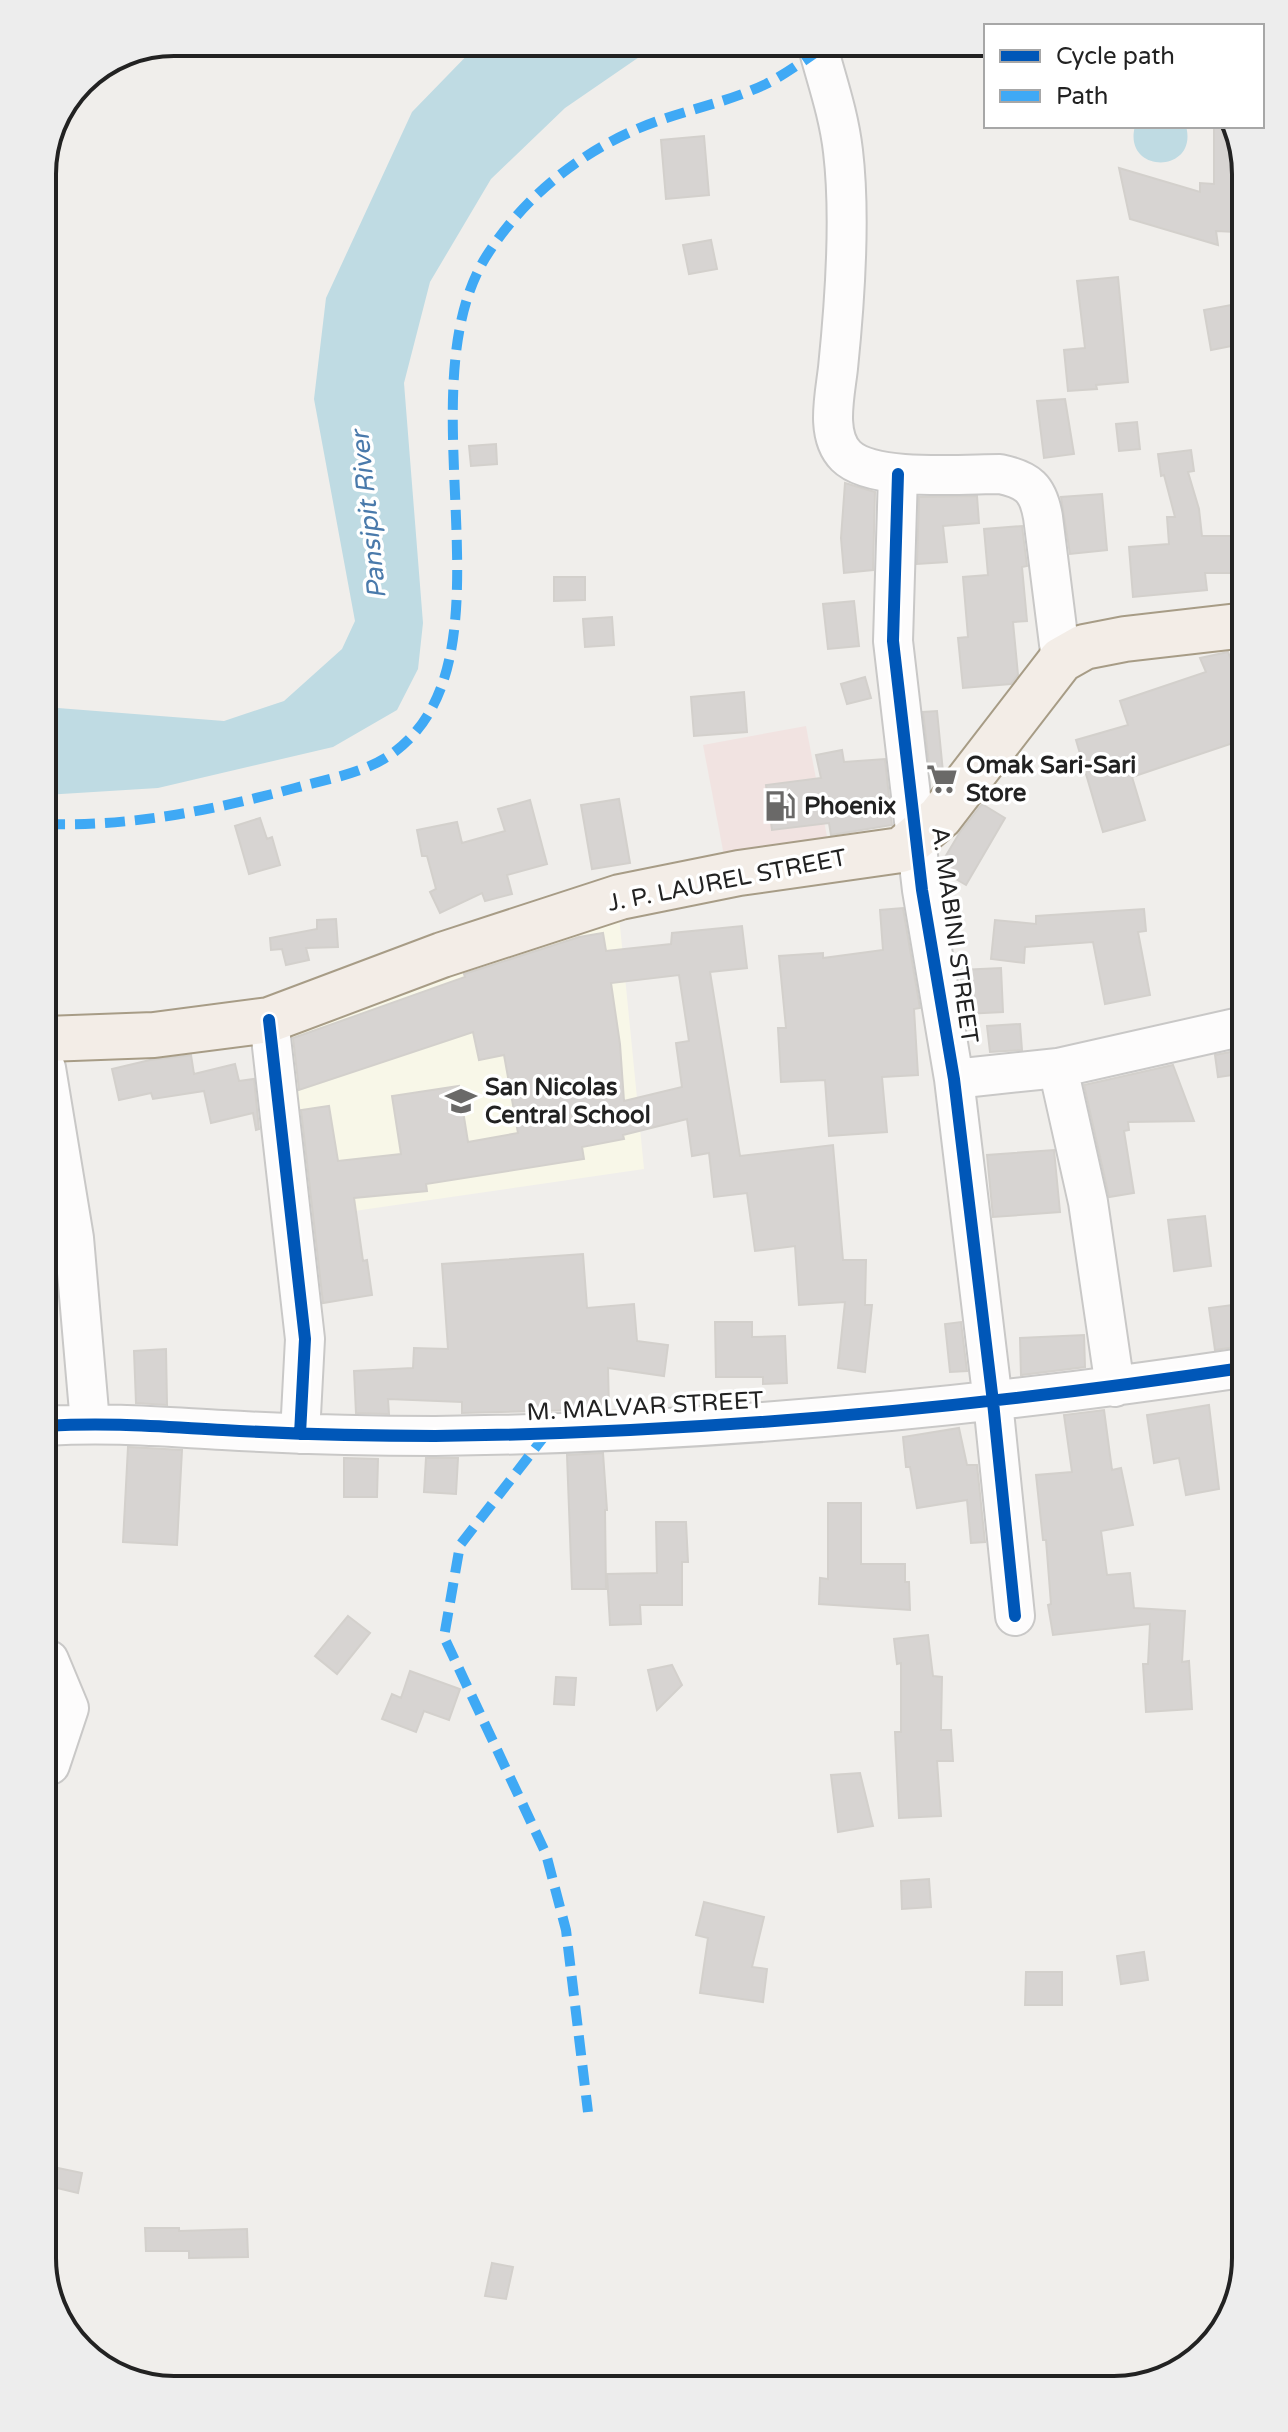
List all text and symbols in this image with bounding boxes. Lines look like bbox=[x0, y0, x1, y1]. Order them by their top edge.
legend bbox=[984, 24, 1264, 128]
text: Cycle path bbox=[1056, 42, 1175, 71]
text: Path bbox=[1056, 82, 1109, 111]
water label: Pansipit River bbox=[344, 426, 393, 601]
place label: Omak Sari-Sari Store bbox=[966, 751, 1136, 808]
supermarket icon: Omak Sari-Sari Store bbox=[925, 762, 959, 796]
fuel station icon: Phoenix bbox=[763, 789, 797, 823]
place label: Phoenix bbox=[804, 792, 896, 821]
street label: A. MABINI STREET bbox=[925, 825, 984, 1045]
street label: J. P. LAUREL STREET bbox=[605, 843, 849, 918]
place label: San Nicolas Central School bbox=[485, 1073, 651, 1130]
school or university icon: San Nicolas Central School bbox=[444, 1084, 478, 1118]
street label: M. MALVAR STREET bbox=[526, 1386, 765, 1427]

